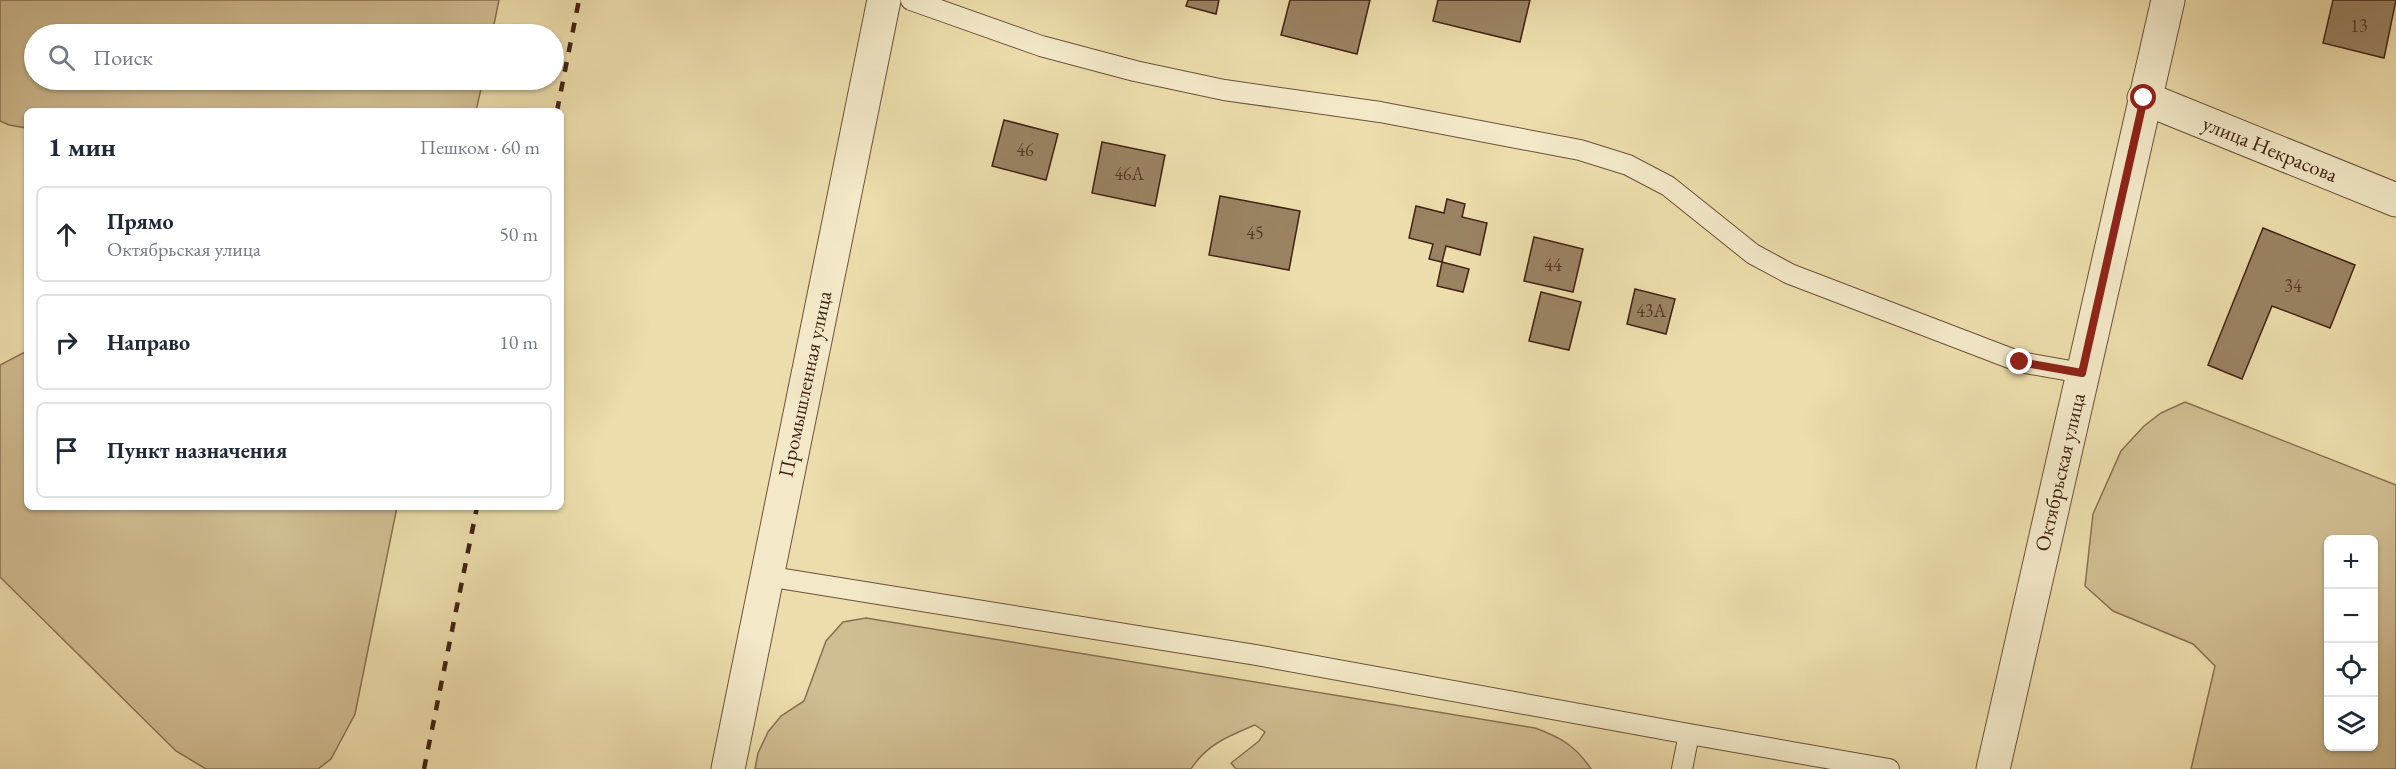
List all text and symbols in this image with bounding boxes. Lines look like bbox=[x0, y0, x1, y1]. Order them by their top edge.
house number: 13 bbox=[2350, 14, 2368, 37]
search box bbox=[24, 24, 564, 90]
icon: search bbox=[45, 41, 78, 74]
text: Поиск bbox=[93, 43, 153, 72]
route start bbox=[2130, 84, 2156, 110]
street label: улица Некрасова bbox=[2199, 109, 2342, 188]
text: 1 мин bbox=[48, 130, 116, 164]
text: Пешком · 60 m bbox=[420, 134, 540, 160]
house number: 46 bbox=[1016, 138, 1034, 161]
house number: 46А bbox=[1114, 162, 1144, 185]
text: Прямо bbox=[107, 207, 174, 236]
icon: ahead bbox=[50, 218, 83, 251]
text: 50 m bbox=[499, 221, 538, 247]
house number: 45 bbox=[1246, 221, 1264, 244]
text: Октябрьская улица bbox=[107, 236, 261, 262]
house number: 44 bbox=[1544, 253, 1562, 276]
house number: 34 bbox=[2284, 274, 2302, 297]
street label: Промышленная улица bbox=[772, 287, 838, 480]
house number: 43А bbox=[1636, 299, 1666, 322]
icon: right bbox=[50, 326, 83, 359]
text: Направо bbox=[107, 328, 190, 357]
text: 10 m bbox=[499, 329, 538, 355]
route end bbox=[2006, 348, 2032, 374]
street label: Октябрьская улица bbox=[2028, 389, 2091, 554]
icon: arrive bbox=[50, 434, 83, 467]
text: Пункт назначения bbox=[107, 436, 287, 465]
map controls bbox=[2324, 535, 2378, 751]
button: + bbox=[2324, 535, 2378, 589]
button: − bbox=[2324, 589, 2378, 643]
button: locate bbox=[2324, 643, 2378, 697]
button: layers bbox=[2324, 697, 2378, 751]

